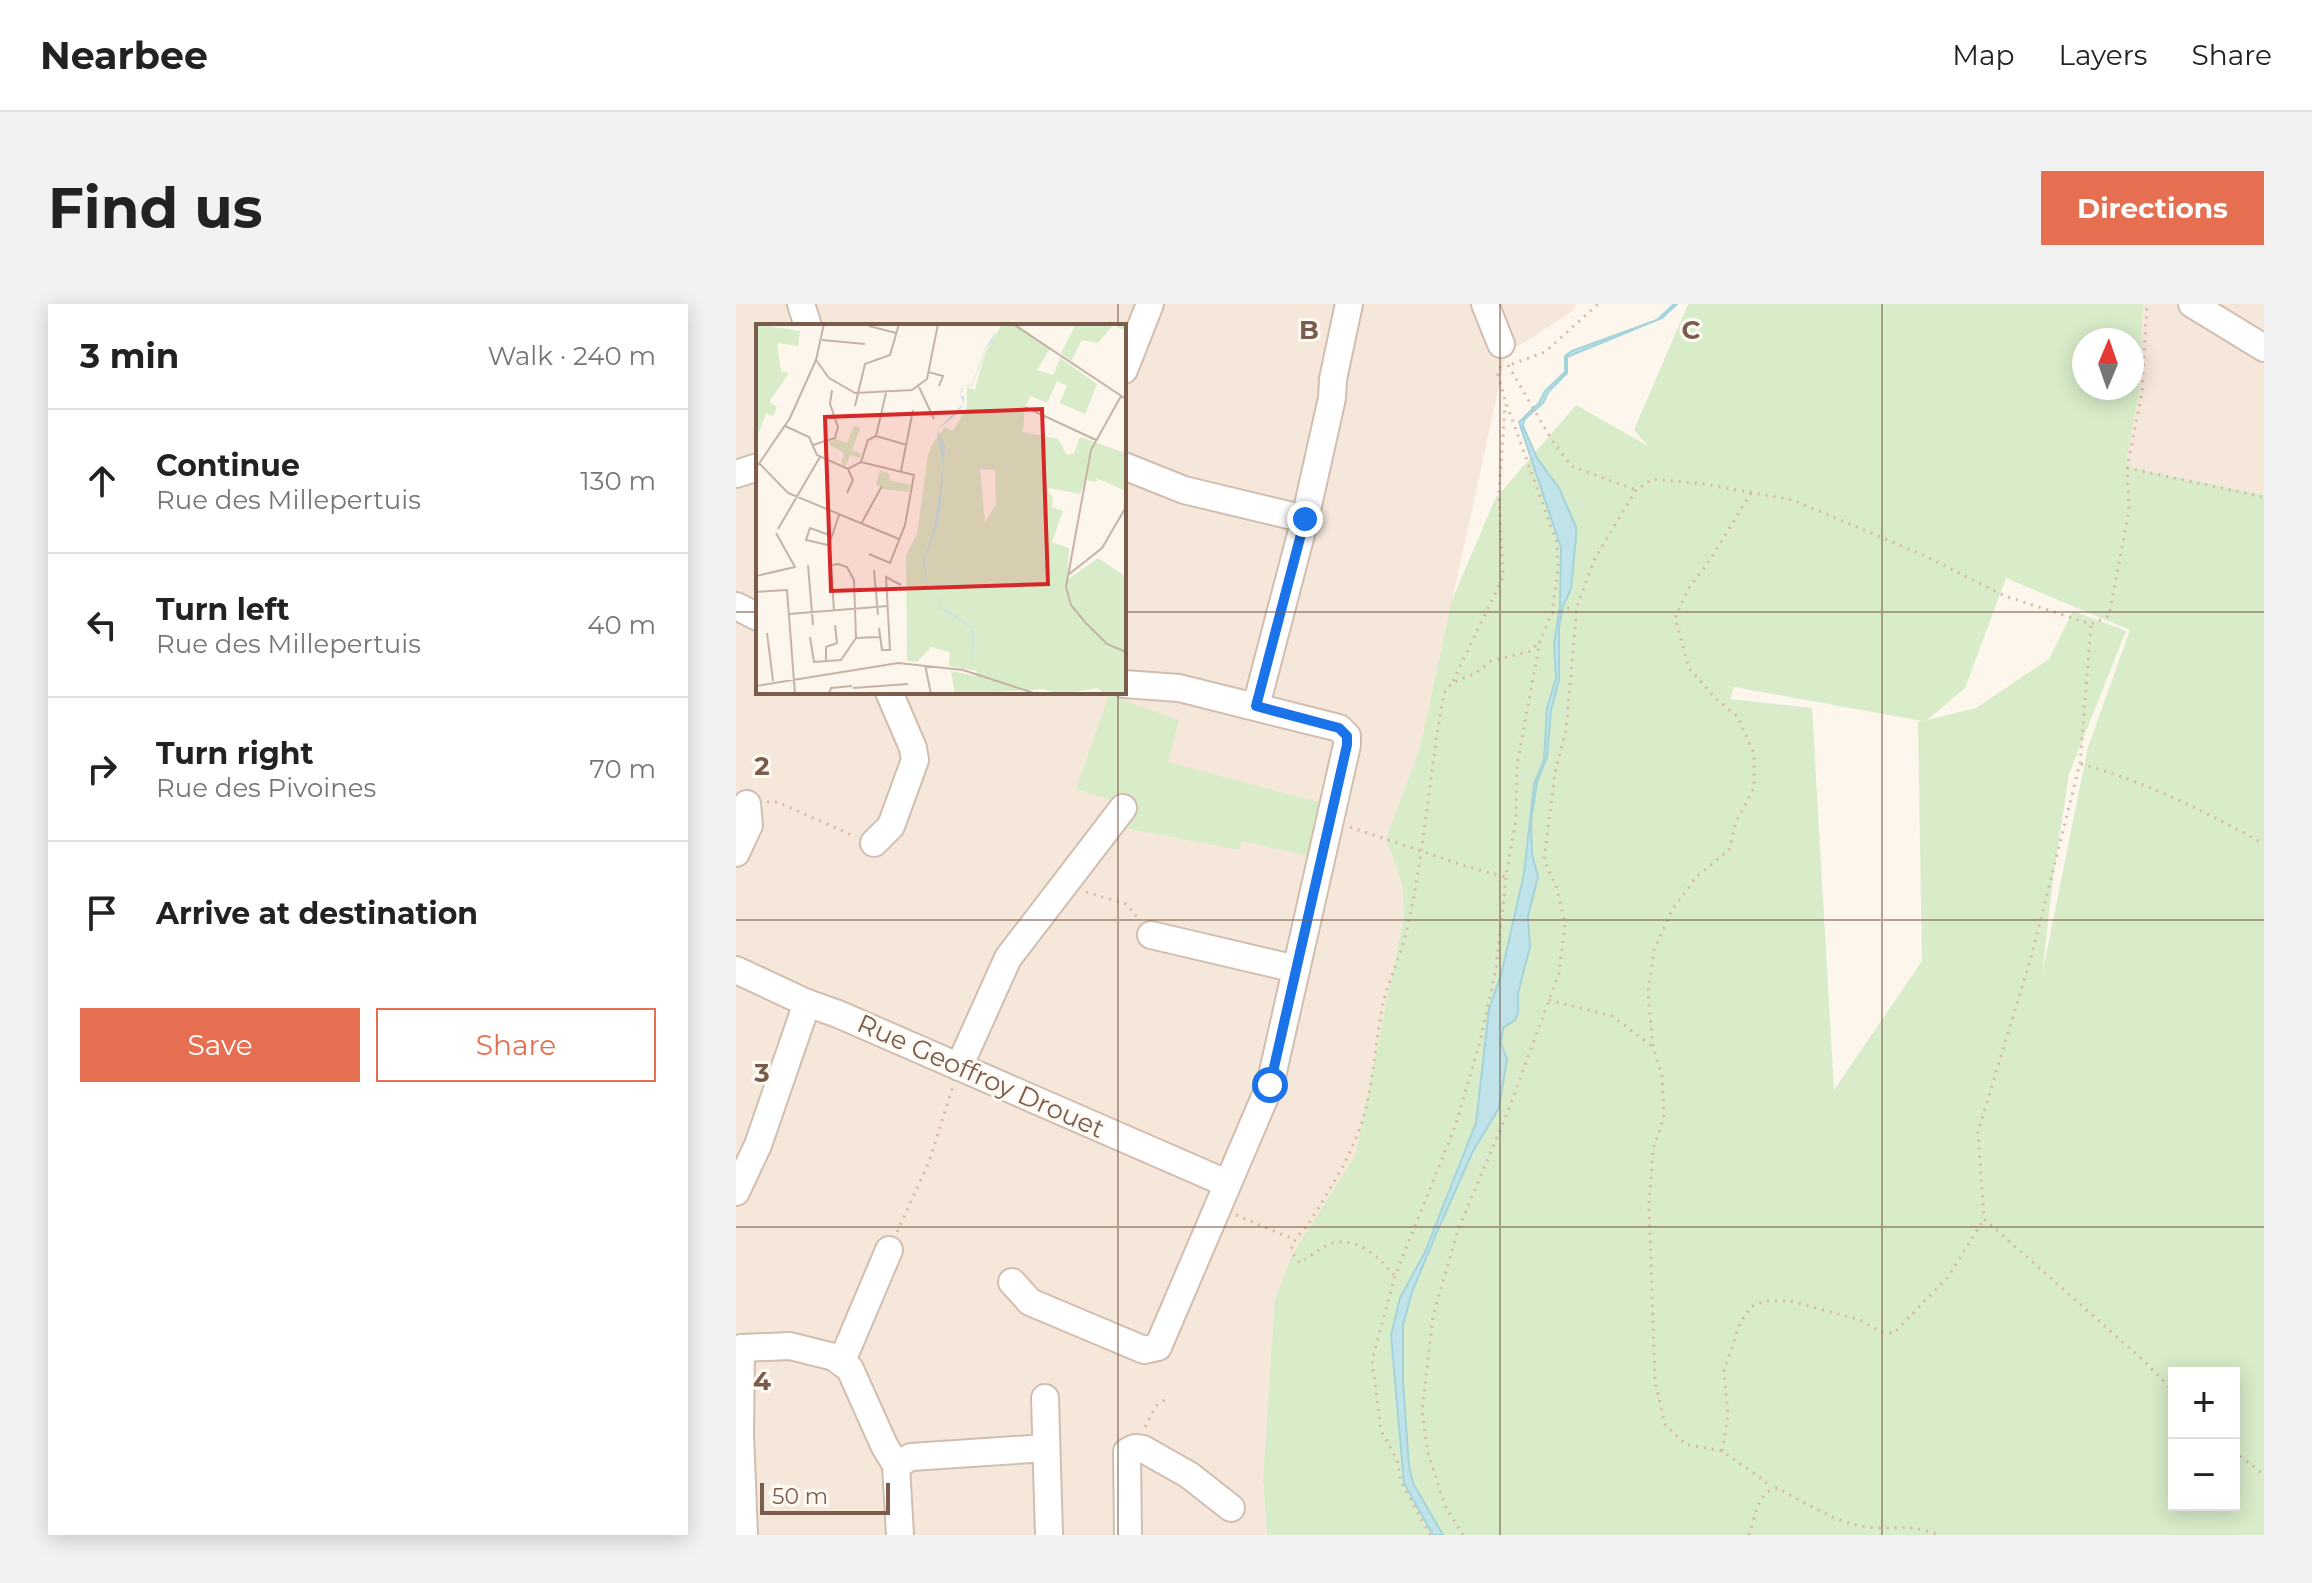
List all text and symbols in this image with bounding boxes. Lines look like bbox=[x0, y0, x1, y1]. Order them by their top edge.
text: Nearbee bbox=[40, 32, 208, 79]
text: Map bbox=[1952, 38, 2015, 72]
text: Layers bbox=[2059, 38, 2148, 72]
text: Share bbox=[2192, 38, 2272, 72]
button: Directions bbox=[2041, 171, 2264, 245]
text: Find us bbox=[48, 174, 262, 242]
text: B bbox=[1299, 314, 1319, 346]
text: C bbox=[1682, 314, 1701, 346]
inset map bbox=[756, 324, 1126, 694]
north arrow bbox=[2072, 328, 2144, 400]
text: 3 min bbox=[80, 335, 179, 377]
text: Walk · 240 m bbox=[488, 340, 656, 372]
text: Continue bbox=[156, 447, 300, 484]
icon: ahead bbox=[80, 459, 124, 503]
text: 130 m bbox=[580, 465, 656, 497]
text: Rue des Millepertuis bbox=[156, 484, 421, 516]
route end bbox=[1287, 501, 1323, 537]
text: Turn left bbox=[156, 591, 289, 628]
icon: left bbox=[80, 603, 124, 647]
text: 40 m bbox=[587, 609, 656, 641]
text: Rue des Millepertuis bbox=[156, 628, 421, 660]
text: Turn right bbox=[156, 735, 313, 772]
icon: right bbox=[80, 747, 124, 791]
text: 2 bbox=[754, 750, 770, 782]
text: 70 m bbox=[590, 753, 656, 785]
text: Rue des Pivoines bbox=[156, 772, 376, 804]
icon: arrive bbox=[80, 891, 124, 935]
text: Arrive at destination bbox=[156, 895, 478, 932]
street label: Rue Geoffroy Drouet bbox=[852, 1007, 1110, 1145]
button: Save bbox=[80, 1008, 360, 1082]
button: Share bbox=[376, 1008, 656, 1082]
text: 3 bbox=[753, 1057, 770, 1089]
route start bbox=[1252, 1067, 1288, 1103]
text: 4 bbox=[753, 1365, 771, 1397]
map controls bbox=[2168, 1367, 2240, 1511]
button: + bbox=[2168, 1367, 2240, 1439]
button: − bbox=[2168, 1439, 2240, 1511]
scale bar bbox=[760, 1479, 890, 1515]
text: 50 m bbox=[772, 1483, 828, 1510]

